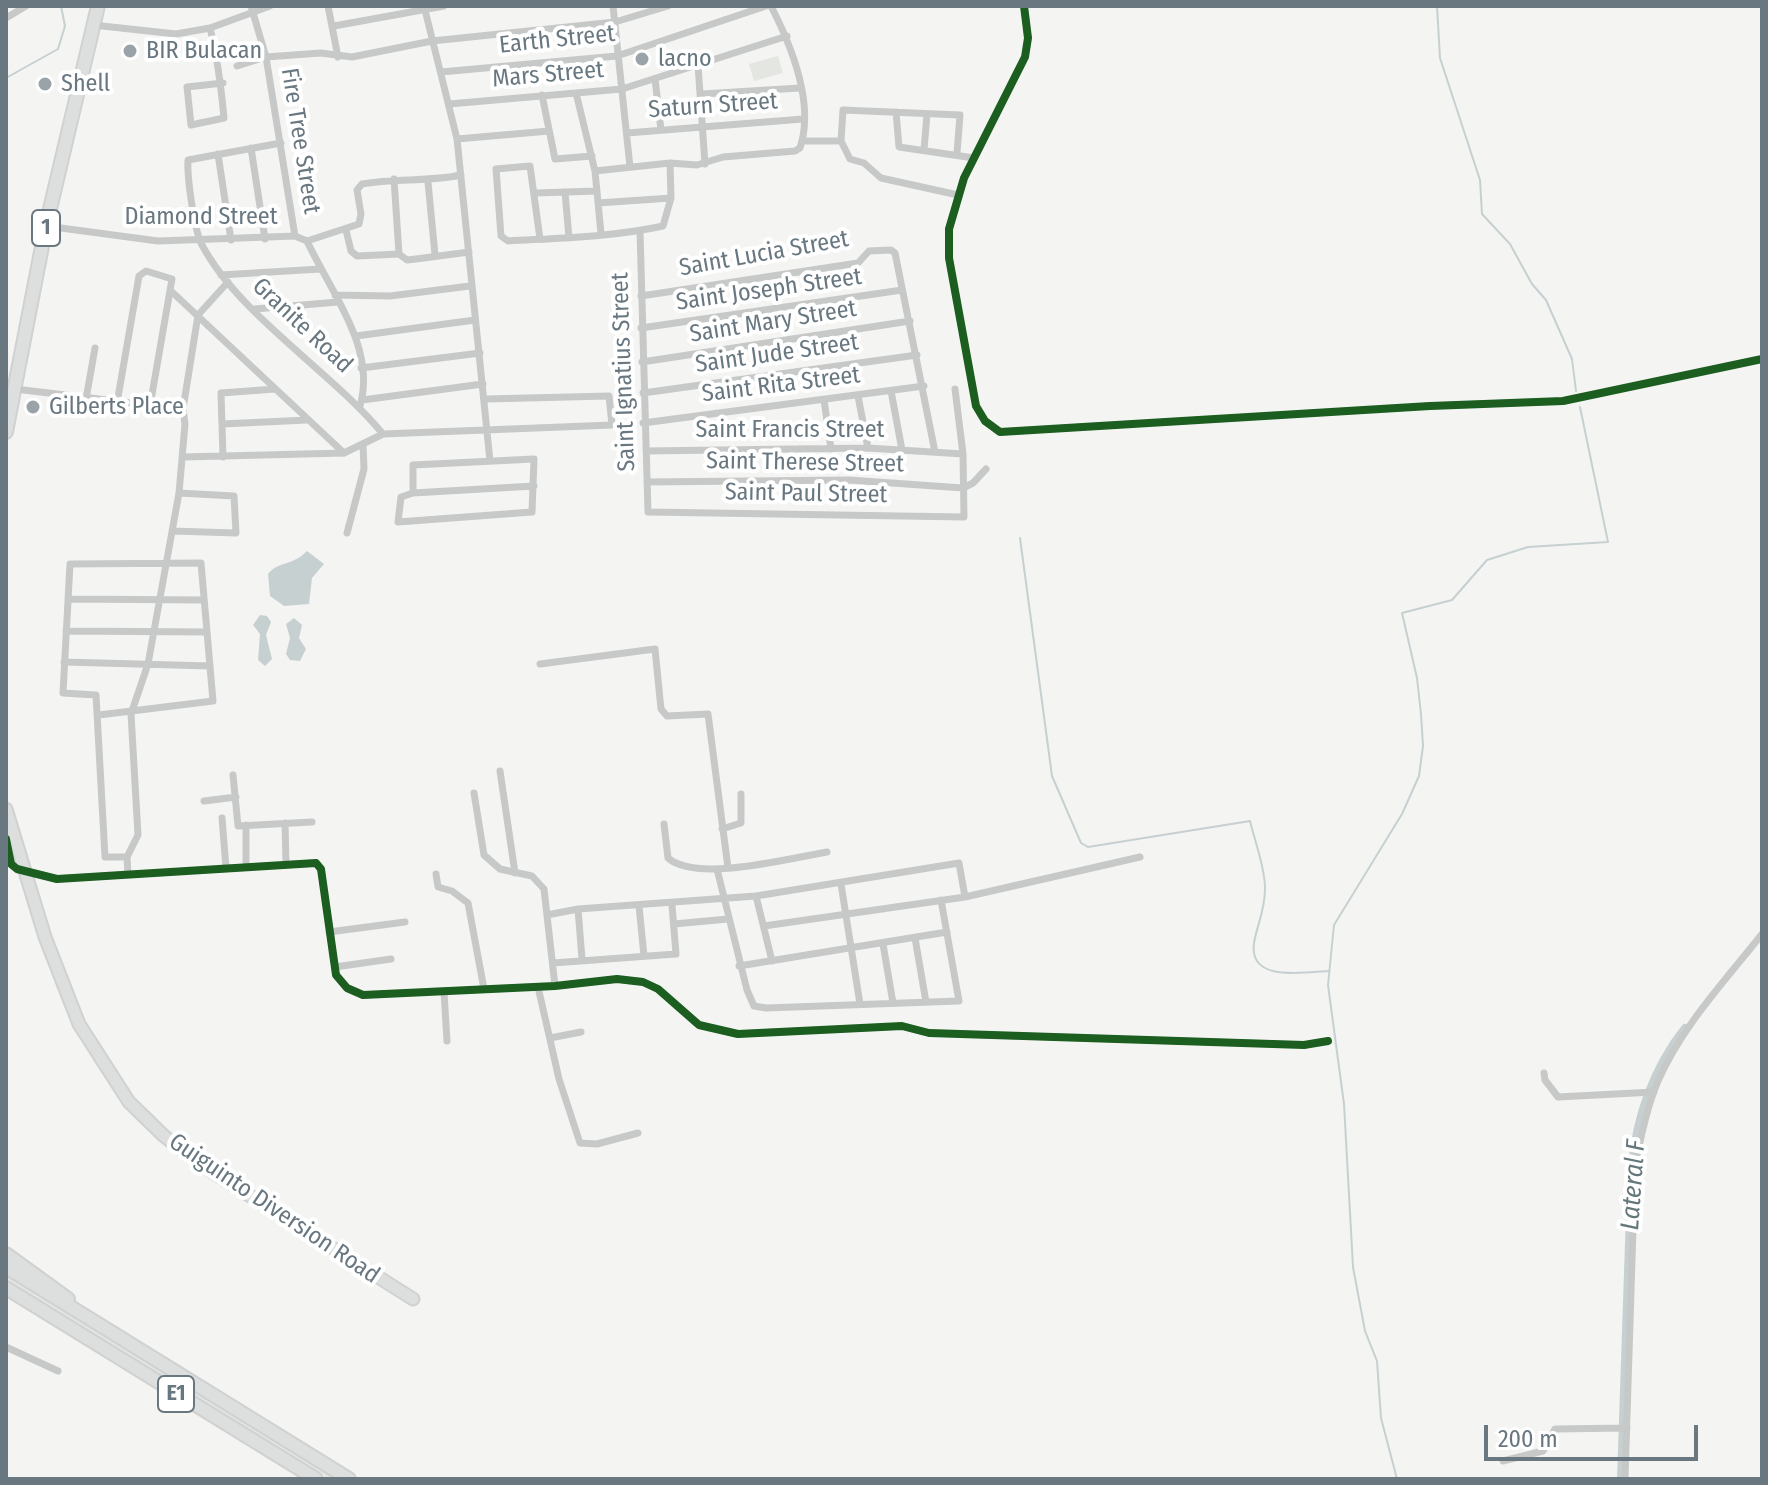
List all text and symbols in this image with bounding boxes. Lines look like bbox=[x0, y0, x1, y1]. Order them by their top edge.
street label: Earth Street bbox=[498, 20, 616, 60]
place label: BIR Bulacan bbox=[146, 37, 262, 65]
marker: BIR Bulacan bbox=[121, 42, 139, 60]
place label: lacno bbox=[658, 45, 712, 73]
marker: lacno bbox=[633, 50, 651, 68]
street label: Mars Street bbox=[491, 56, 605, 94]
street label: Fire Tree Street bbox=[274, 66, 326, 216]
place label: Shell bbox=[61, 70, 110, 98]
marker: Shell bbox=[36, 75, 54, 93]
street label: Saturn Street bbox=[647, 87, 779, 125]
street label: Diamond Street bbox=[125, 203, 277, 231]
road number: 1 bbox=[32, 210, 60, 246]
street label: Saint Lucia Street bbox=[677, 225, 851, 283]
street label: Saint Joseph Street bbox=[674, 263, 864, 317]
street label: Granite Road bbox=[246, 272, 358, 380]
street label: Saint Ignatius Street bbox=[606, 272, 642, 472]
street label: Saint Mary Street bbox=[688, 295, 858, 349]
street label: Saint Jude Street bbox=[694, 328, 860, 380]
street label: Saint Rita Street bbox=[700, 361, 862, 409]
place label: Gilberts Place bbox=[49, 393, 184, 421]
marker: Gilberts Place bbox=[24, 398, 42, 416]
street label: Saint Francis Street bbox=[696, 416, 884, 444]
street label: Saint Therese Street bbox=[706, 447, 904, 479]
street label: Saint Paul Street bbox=[725, 478, 887, 510]
street label: Guiguinto Diversion Road bbox=[163, 1128, 385, 1290]
water label: Lateral F bbox=[1615, 1139, 1653, 1231]
road number: E1 bbox=[158, 1376, 194, 1412]
scale bar bbox=[1488, 1409, 1702, 1459]
text: 200 m bbox=[1498, 1425, 1558, 1453]

